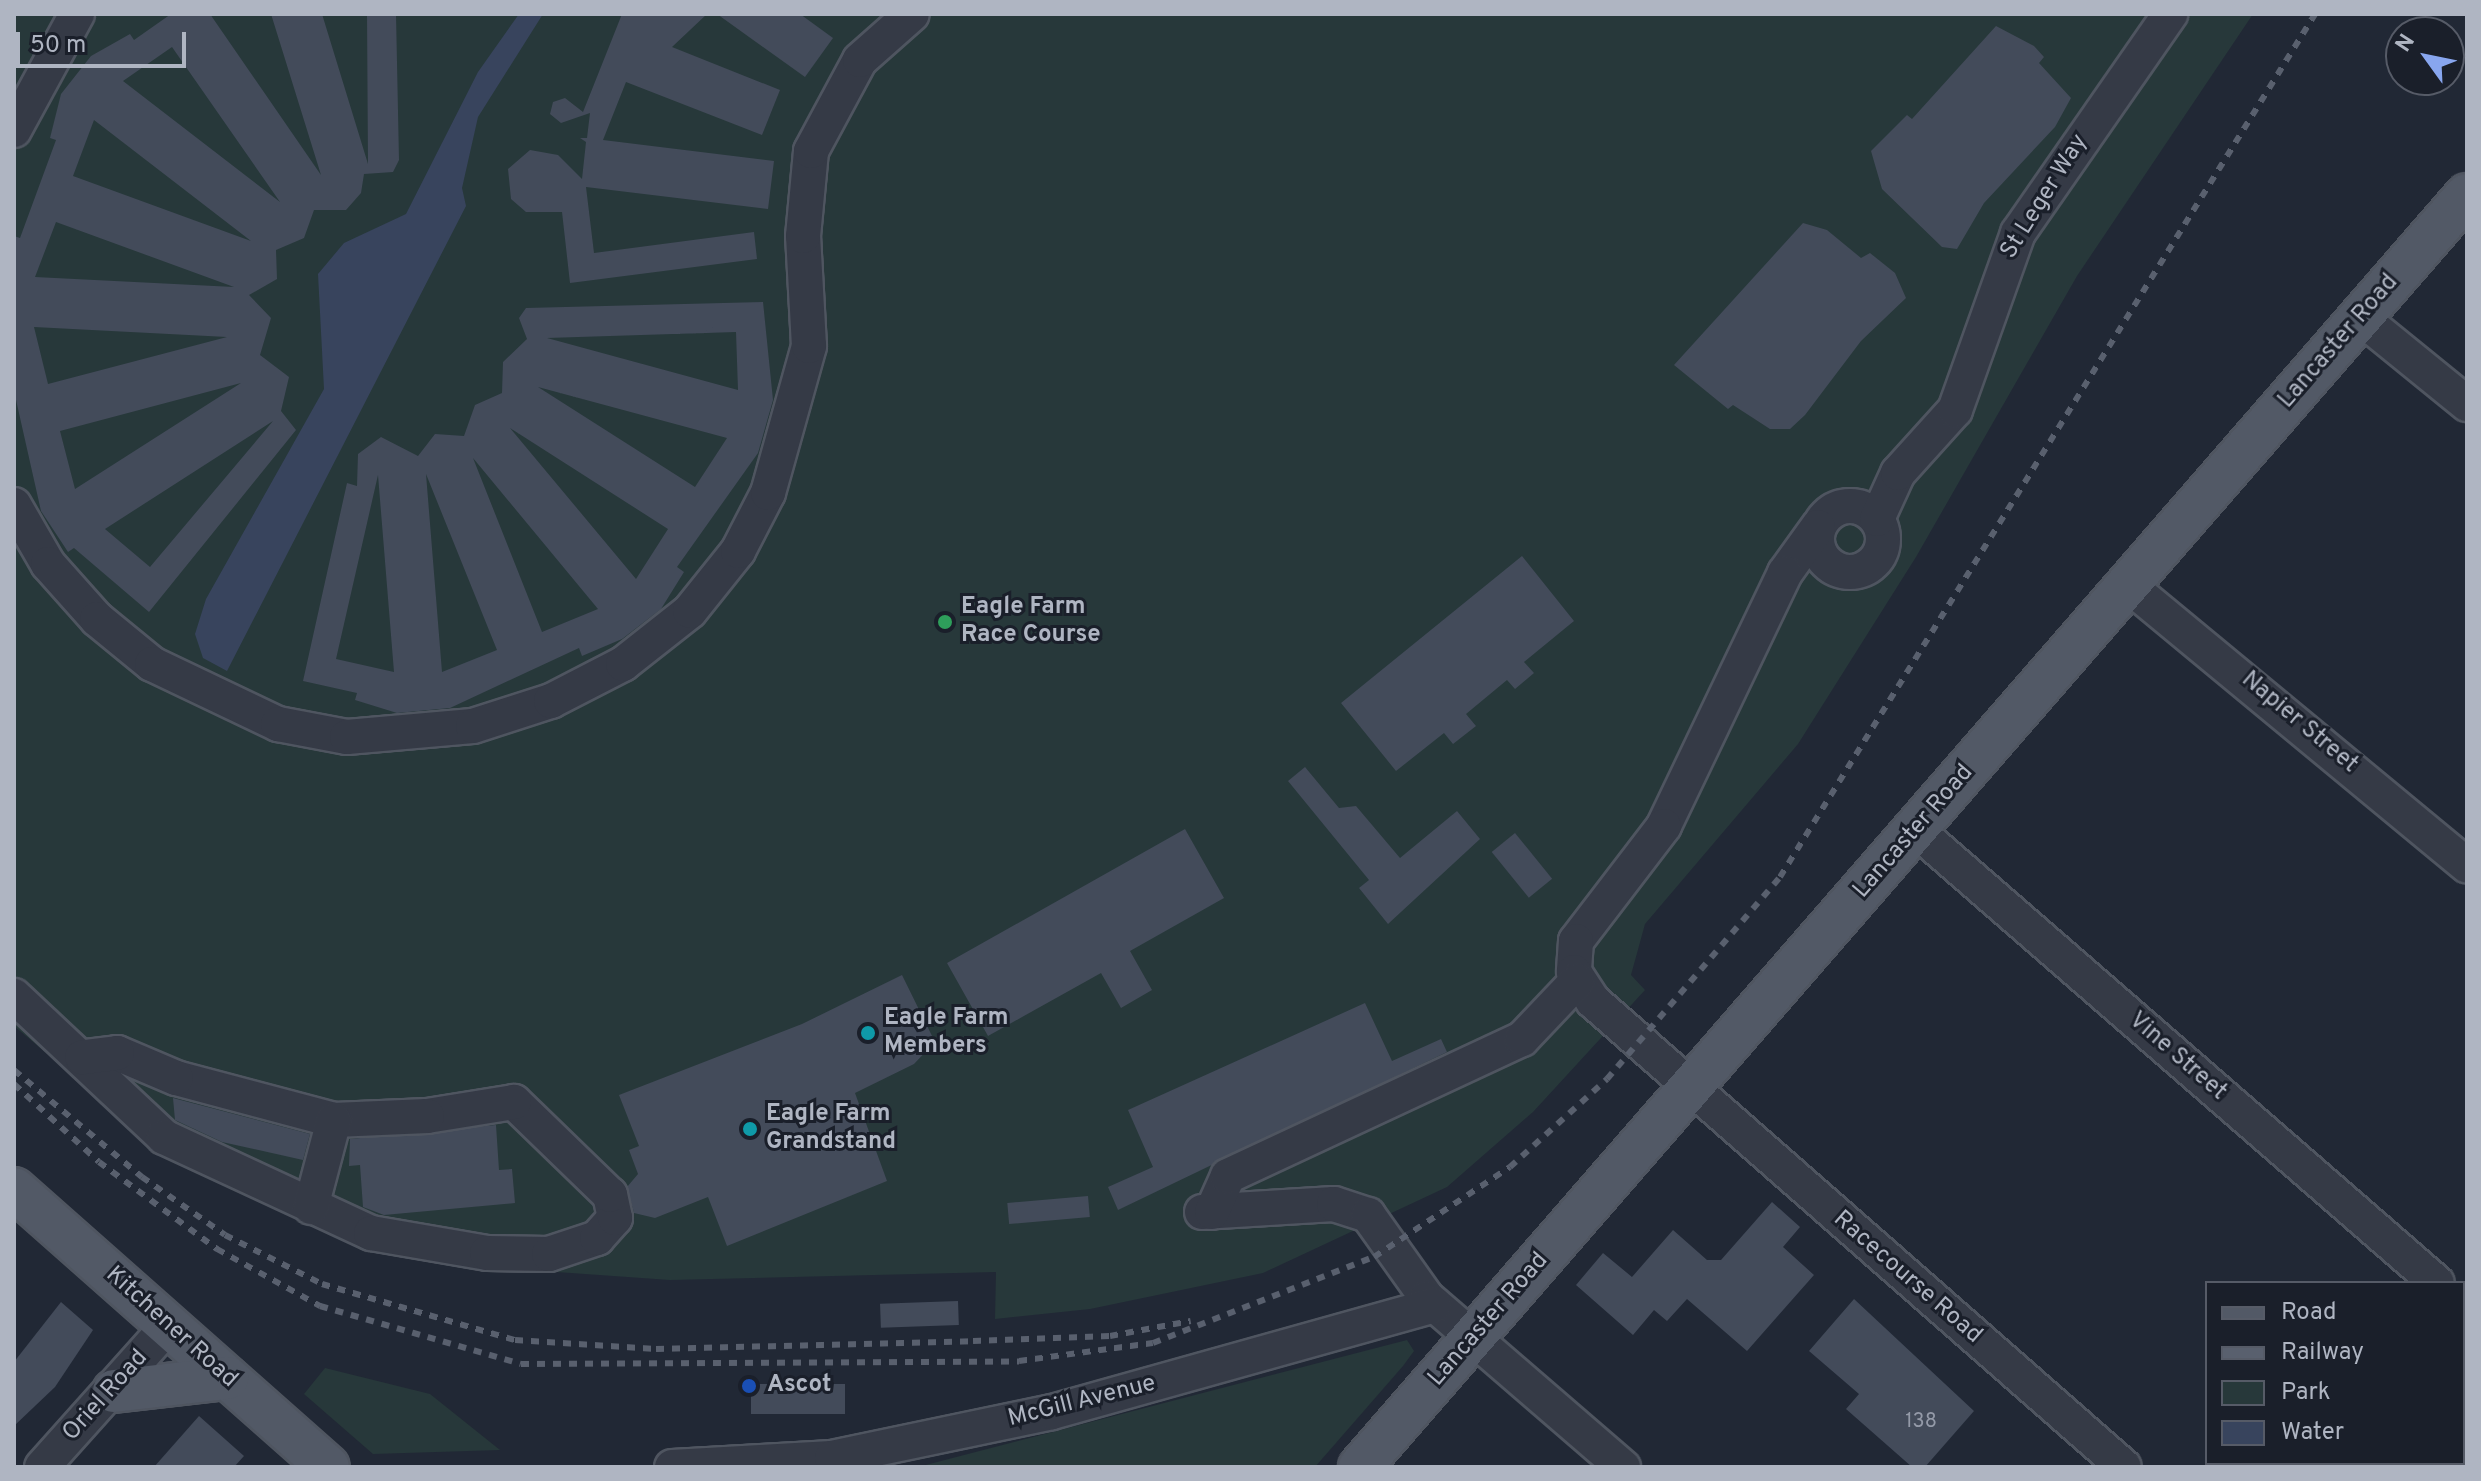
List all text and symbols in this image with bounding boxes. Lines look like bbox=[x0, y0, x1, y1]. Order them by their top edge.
scale bar bbox=[20, 16, 190, 66]
north arrow bbox=[2385, 16, 2465, 96]
text: N bbox=[2391, 30, 2422, 58]
text: 50 m bbox=[30, 31, 86, 61]
street label: St Leger Way bbox=[1995, 129, 2095, 265]
street label: Lancaster Road bbox=[2273, 269, 2405, 415]
place label: Eagle Farm Race Course bbox=[961, 594, 1101, 650]
marker: Eagle Farm Race Course bbox=[936, 613, 954, 631]
street label: Napier Street bbox=[2235, 666, 2363, 780]
street label: Lancaster Road bbox=[1848, 759, 1980, 905]
place label: Eagle Farm Members bbox=[884, 1005, 1008, 1061]
street label: Vine Street bbox=[2122, 1007, 2232, 1107]
marker: Eagle Farm Members bbox=[859, 1024, 877, 1042]
place label: Eagle Farm Grandstand bbox=[766, 1101, 896, 1157]
marker: Eagle Farm Grandstand bbox=[741, 1120, 759, 1138]
street label: Racecourse Road bbox=[1827, 1206, 1987, 1350]
street label: Lancaster Road bbox=[1423, 1247, 1555, 1393]
street label: Kitchener Road bbox=[99, 1261, 243, 1395]
legend bbox=[2205, 1281, 2465, 1465]
text: Road bbox=[2281, 1298, 2337, 1328]
text: Railway bbox=[2281, 1338, 2364, 1368]
street label: Oriel Road bbox=[57, 1344, 155, 1448]
street label: McGill Avenue bbox=[1005, 1370, 1159, 1434]
place label: Ascot bbox=[767, 1372, 831, 1400]
marker: Ascot bbox=[738, 1375, 760, 1397]
text: Park bbox=[2281, 1378, 2331, 1408]
house number: 138 bbox=[1905, 1410, 1937, 1434]
text: Water bbox=[2281, 1418, 2344, 1448]

